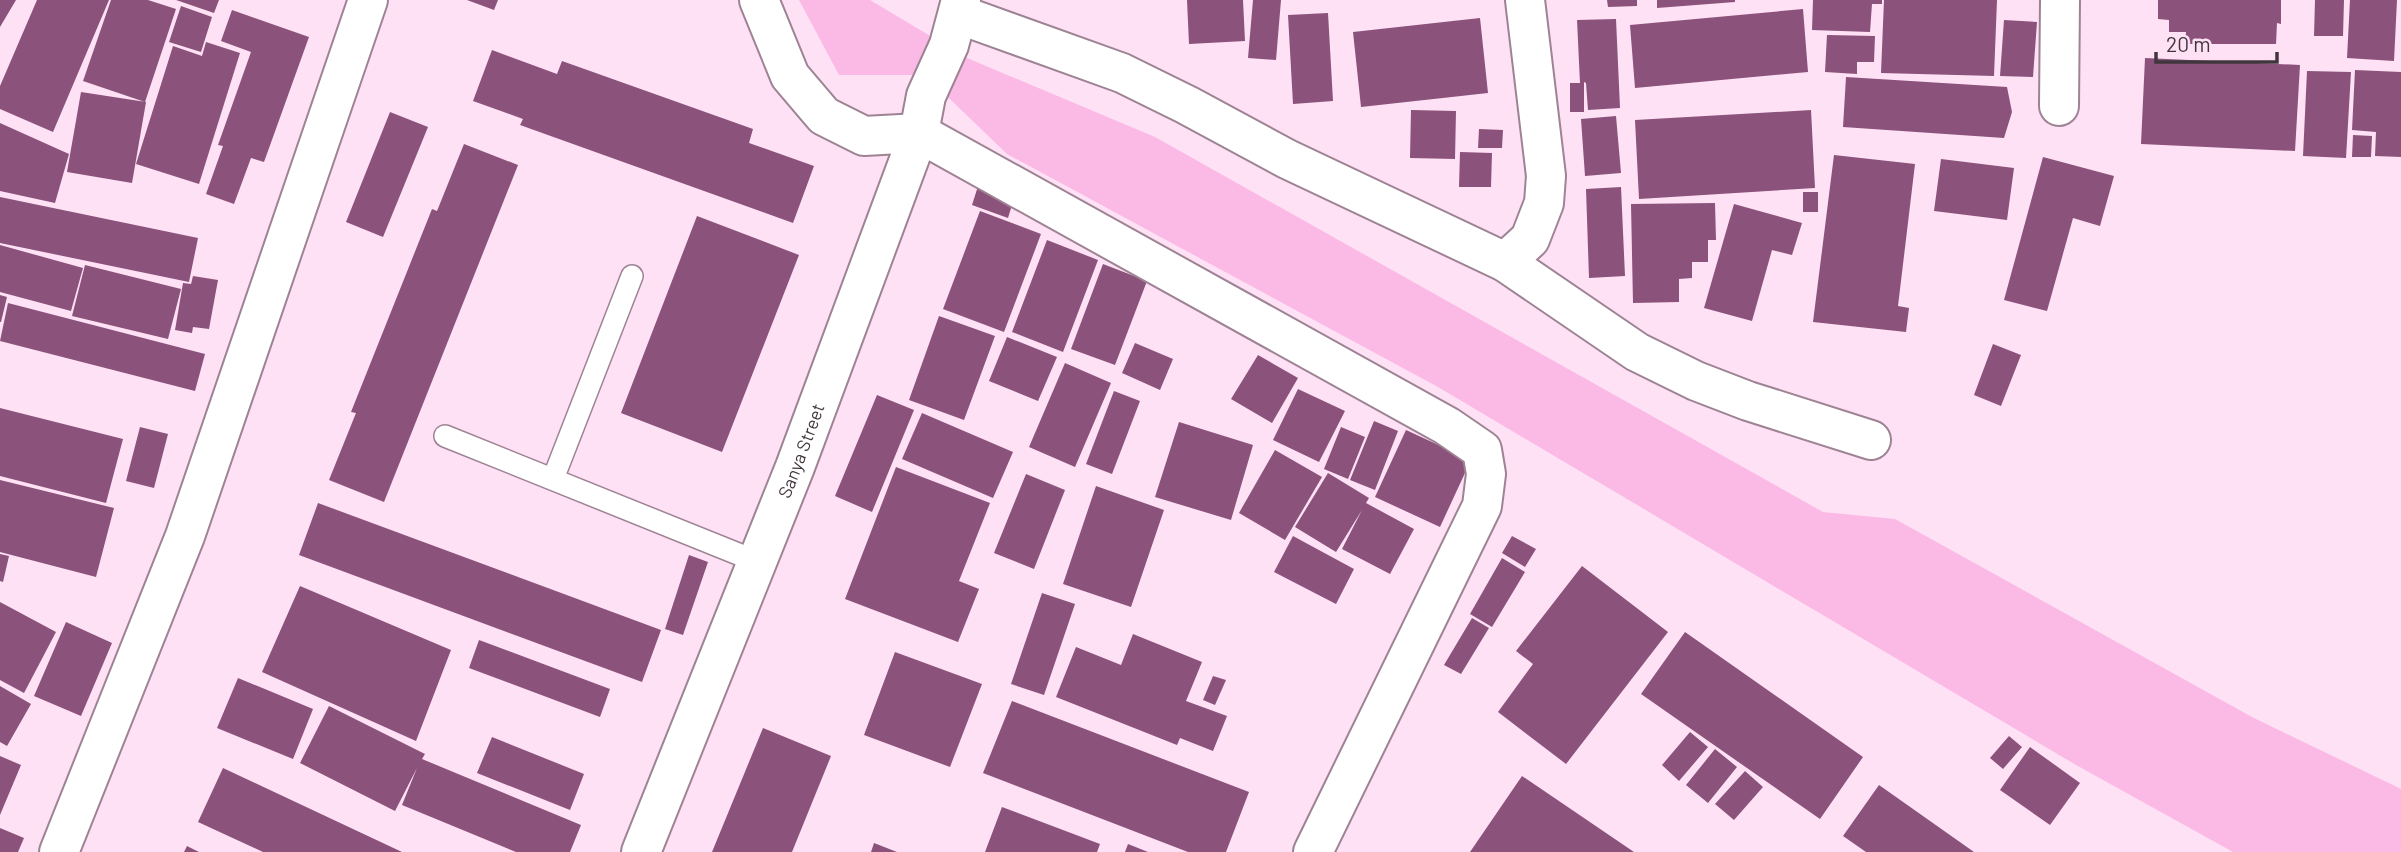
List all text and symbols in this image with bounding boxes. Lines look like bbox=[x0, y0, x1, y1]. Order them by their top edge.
scale bar bbox=[2156, 21, 2277, 65]
text: 20 m bbox=[2166, 31, 2211, 56]
street label: Sanya Street bbox=[773, 400, 829, 501]

